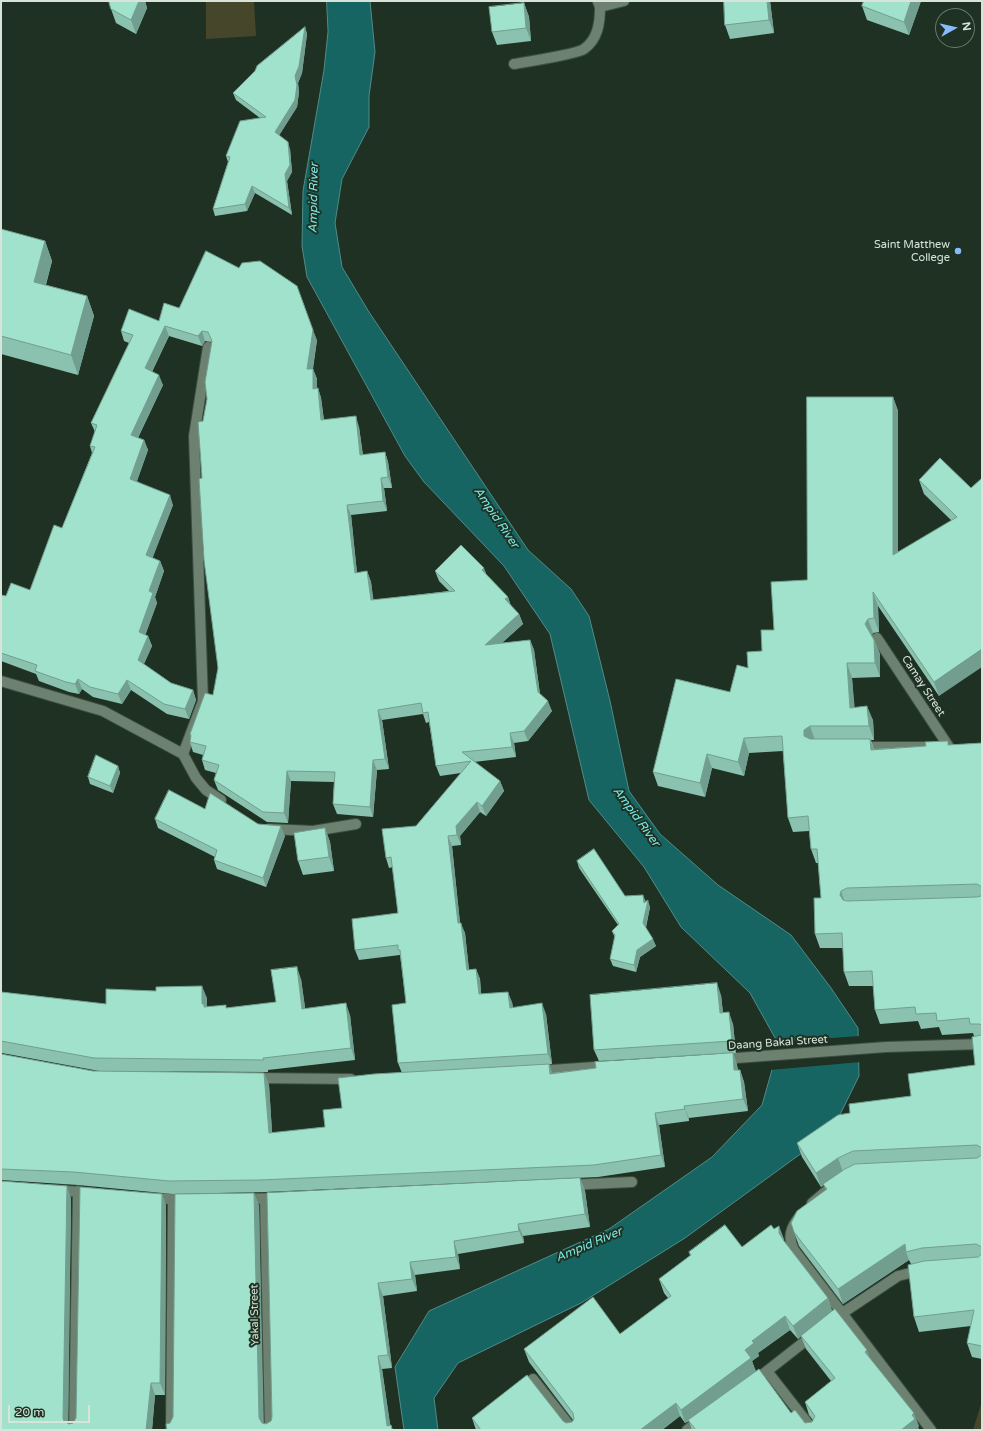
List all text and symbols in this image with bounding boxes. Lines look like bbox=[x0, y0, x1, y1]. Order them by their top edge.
north arrow bbox=[935, 8, 975, 48]
text: N bbox=[959, 21, 973, 32]
water label: Ampid River bbox=[306, 163, 322, 233]
place label: Saint Matthew College bbox=[874, 238, 950, 264]
marker: Saint Matthew College bbox=[953, 246, 963, 256]
water label: Ampid River bbox=[470, 485, 522, 551]
street label: Camay Street bbox=[898, 653, 948, 719]
water label: Ampid River bbox=[610, 784, 662, 850]
street label: Daang Bakal Street bbox=[728, 1033, 828, 1053]
water label: Ampid River bbox=[554, 1225, 624, 1265]
street label: Yakal Street bbox=[248, 1284, 262, 1346]
scale bar bbox=[10, 1397, 92, 1423]
text: 20 m bbox=[15, 1405, 44, 1419]

